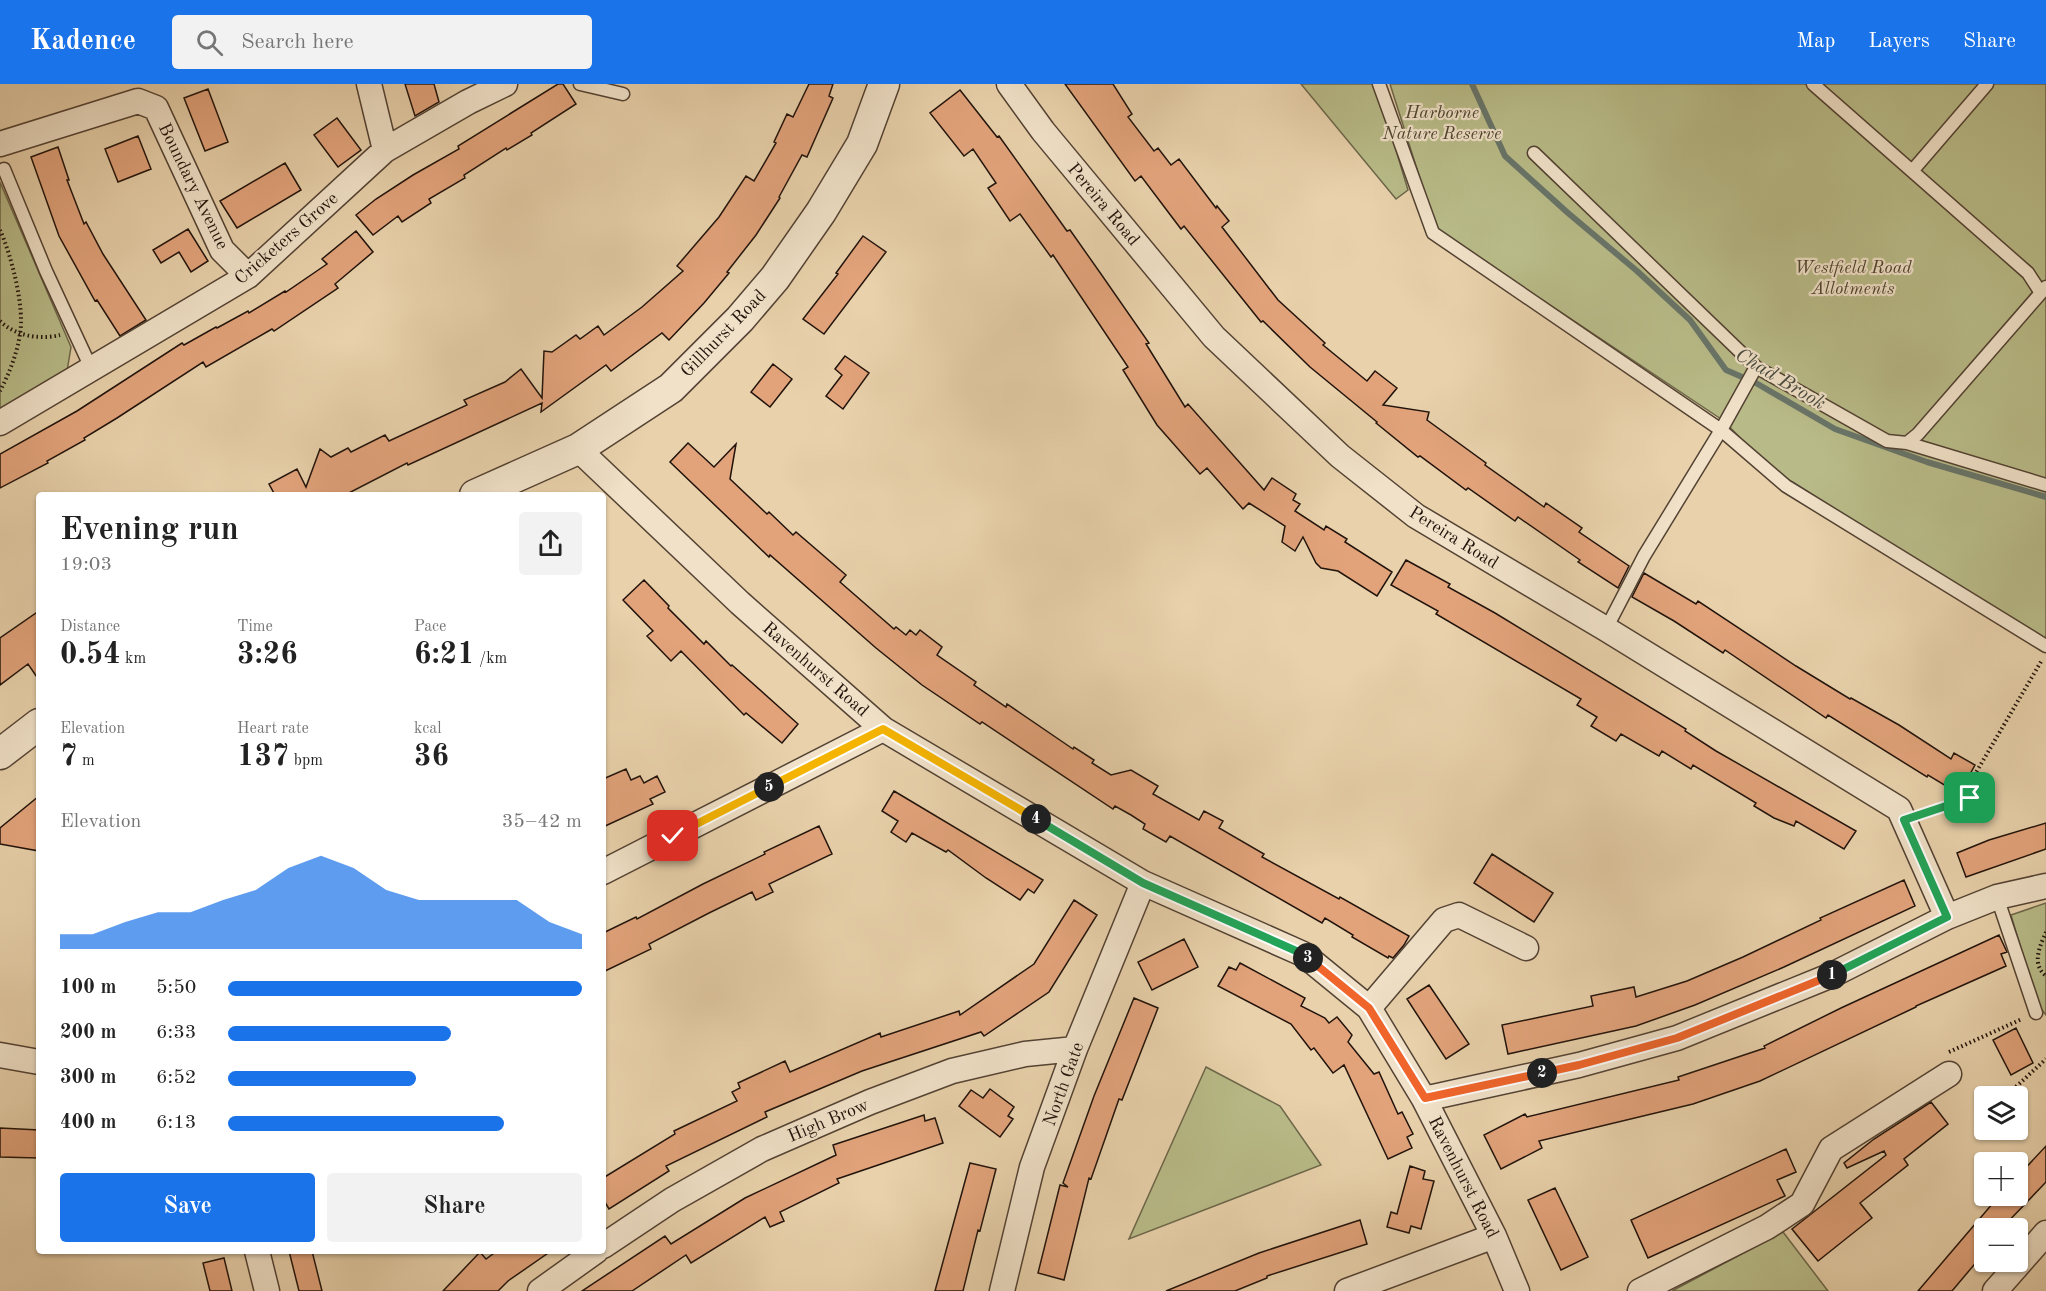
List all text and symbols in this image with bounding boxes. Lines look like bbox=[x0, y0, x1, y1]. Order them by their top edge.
search box bbox=[172, 15, 592, 69]
icon: search bbox=[193, 26, 226, 59]
text: Kadence bbox=[30, 28, 136, 56]
text: Search here bbox=[241, 31, 354, 53]
text: Map bbox=[1796, 31, 1835, 52]
text: Layers bbox=[1868, 31, 1930, 52]
text: Share bbox=[1963, 31, 2016, 52]
park label: Harborne Nature Reserve bbox=[1382, 104, 1501, 143]
street label: Boundary Avenue bbox=[155, 120, 231, 252]
street label: Pereira Road bbox=[1064, 160, 1143, 249]
street label: Cricketers Grove bbox=[232, 189, 342, 288]
park label: Westfield Road Allotments bbox=[1794, 259, 1912, 298]
street label: Gillhurst Road bbox=[678, 287, 770, 381]
water label: Chad Brook bbox=[1731, 345, 1829, 414]
street label: Pereira Road bbox=[1406, 503, 1501, 572]
button: share bbox=[519, 512, 582, 575]
text: Evening run bbox=[60, 514, 239, 547]
text: 19:03 bbox=[60, 555, 112, 575]
text: Distance bbox=[60, 619, 120, 635]
text: Time bbox=[237, 619, 273, 635]
text: Pace bbox=[414, 619, 446, 635]
street label: Ravenhurst Road bbox=[759, 619, 872, 720]
text: 0.54 bbox=[60, 640, 121, 670]
text: 3:26 bbox=[237, 640, 298, 670]
text: 6:21 bbox=[414, 640, 475, 670]
text: km bbox=[121, 651, 146, 667]
text: /km bbox=[475, 651, 507, 667]
text: Elevation bbox=[60, 721, 125, 737]
text: Heart rate bbox=[237, 721, 309, 737]
text: kcal bbox=[414, 721, 442, 737]
text: 7 bbox=[60, 742, 77, 772]
text: 137 bbox=[237, 742, 289, 772]
text: 36 bbox=[414, 742, 449, 772]
text: m bbox=[77, 753, 95, 769]
text: bpm bbox=[289, 753, 323, 769]
pin: 5 bbox=[754, 772, 784, 802]
pin bbox=[1944, 772, 1995, 823]
text: 5 bbox=[764, 779, 774, 795]
icon: arrive bbox=[1953, 781, 1986, 814]
pin: 4 bbox=[1021, 804, 1051, 834]
pin bbox=[647, 810, 698, 861]
text: 4 bbox=[1031, 811, 1041, 827]
text: Elevation bbox=[60, 812, 141, 832]
text: 35–42 m bbox=[502, 812, 582, 832]
icon: check bbox=[656, 819, 689, 852]
pin: 3 bbox=[1293, 943, 1323, 973]
text: 3 bbox=[1303, 950, 1313, 966]
pin: 1 bbox=[1817, 960, 1847, 990]
text: 1 bbox=[1827, 967, 1837, 983]
text: 100 m bbox=[60, 978, 116, 998]
text: 5:50 bbox=[156, 978, 196, 998]
text: 200 m bbox=[60, 1023, 116, 1043]
text: 6:33 bbox=[156, 1023, 196, 1043]
street label: North Gate bbox=[1040, 1040, 1087, 1129]
pin: 2 bbox=[1527, 1058, 1557, 1088]
text: 2 bbox=[1537, 1065, 1547, 1081]
text: 300 m bbox=[60, 1068, 116, 1088]
text: 6:52 bbox=[156, 1068, 196, 1088]
map controls bbox=[1974, 1086, 2028, 1272]
button: layers bbox=[1974, 1086, 2028, 1140]
street label: High Brow bbox=[785, 1096, 872, 1146]
text: 400 m bbox=[60, 1113, 116, 1133]
text: 6:13 bbox=[156, 1113, 196, 1133]
street label: Ravenhurst Road bbox=[1425, 1114, 1502, 1241]
button: + bbox=[1974, 1152, 2028, 1206]
button: Save bbox=[60, 1173, 315, 1242]
button: Share bbox=[327, 1173, 582, 1242]
button: − bbox=[1974, 1218, 2028, 1272]

